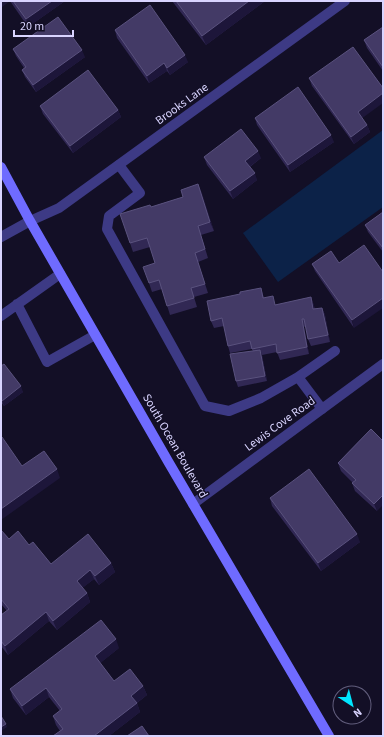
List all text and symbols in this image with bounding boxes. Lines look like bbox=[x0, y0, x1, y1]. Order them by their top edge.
scale bar bbox=[14, 12, 73, 38]
text: 20 m bbox=[20, 18, 44, 35]
street label: Brooks Lane bbox=[152, 79, 212, 129]
street label: South Ocean Boulevard bbox=[138, 391, 212, 501]
street label: Lewis Cove Road bbox=[241, 393, 319, 455]
north arrow bbox=[332, 685, 372, 725]
text: N bbox=[350, 704, 365, 721]

